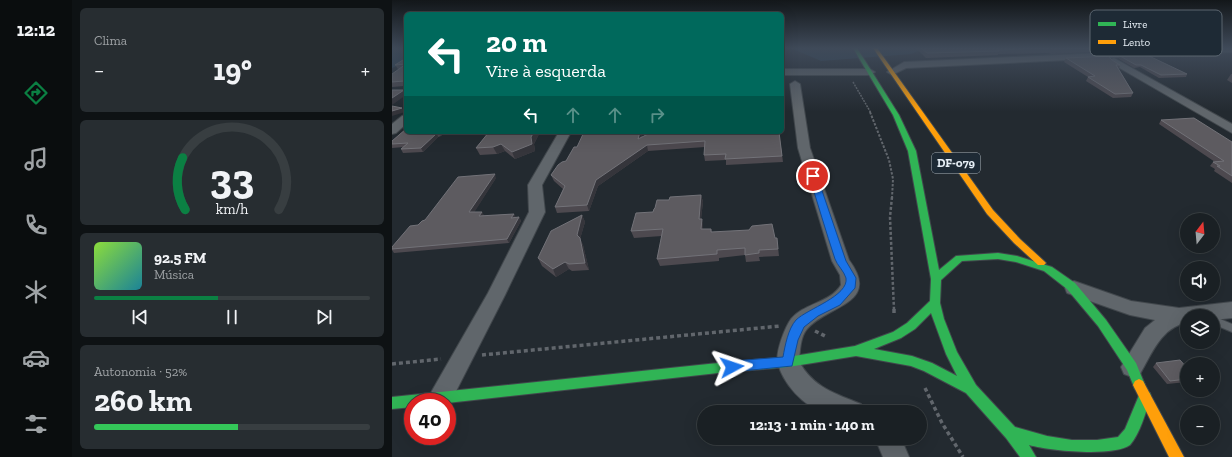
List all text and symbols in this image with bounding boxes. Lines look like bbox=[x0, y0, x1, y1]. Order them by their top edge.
legend bbox=[1090, 10, 1222, 56]
text: Livre bbox=[1123, 18, 1147, 31]
text: 12:12 bbox=[17, 19, 55, 41]
text: 20 m bbox=[486, 26, 547, 59]
icon: left bbox=[420, 28, 472, 80]
text: Clima bbox=[94, 33, 127, 48]
text: Lento bbox=[1123, 36, 1151, 49]
text: 19° bbox=[213, 52, 252, 88]
text: − bbox=[94, 57, 104, 84]
text: + bbox=[361, 57, 370, 84]
text: Vire à esquerda bbox=[486, 60, 606, 82]
icon: directions bbox=[22, 79, 50, 107]
icon: left bbox=[520, 104, 542, 126]
icon: ahead bbox=[562, 104, 584, 126]
icon: ahead bbox=[604, 104, 626, 126]
icon: right bbox=[646, 104, 668, 126]
icon: music bbox=[22, 145, 50, 173]
road number: DF-079 bbox=[932, 153, 980, 173]
text: 33 bbox=[210, 154, 254, 204]
pin bbox=[796, 159, 830, 193]
icon: arrive bbox=[802, 165, 824, 187]
text: km/h bbox=[216, 201, 248, 218]
icon: phone bbox=[22, 211, 50, 239]
north arrow bbox=[1180, 213, 1220, 253]
map controls bbox=[1180, 213, 1220, 445]
text: 92.5 FM bbox=[154, 249, 206, 267]
button: sound bbox=[1180, 261, 1220, 301]
text: Música bbox=[154, 267, 194, 282]
icon: climate bbox=[22, 278, 50, 306]
icon: previous bbox=[129, 306, 151, 328]
icon: pause bbox=[221, 306, 243, 328]
icon: next bbox=[313, 306, 335, 328]
button: layers bbox=[1180, 309, 1220, 349]
icon: car bbox=[22, 344, 50, 372]
position arrow bbox=[711, 346, 753, 388]
button: + bbox=[1180, 357, 1220, 397]
text: Autonomia · 52% bbox=[94, 364, 187, 379]
text: 260 km bbox=[94, 383, 192, 419]
speed limit sign: 40 bbox=[404, 393, 456, 445]
button: − bbox=[1180, 405, 1220, 445]
icon: filters bbox=[22, 410, 50, 438]
text: 12:13 · 1 min · 140 m bbox=[750, 416, 874, 434]

